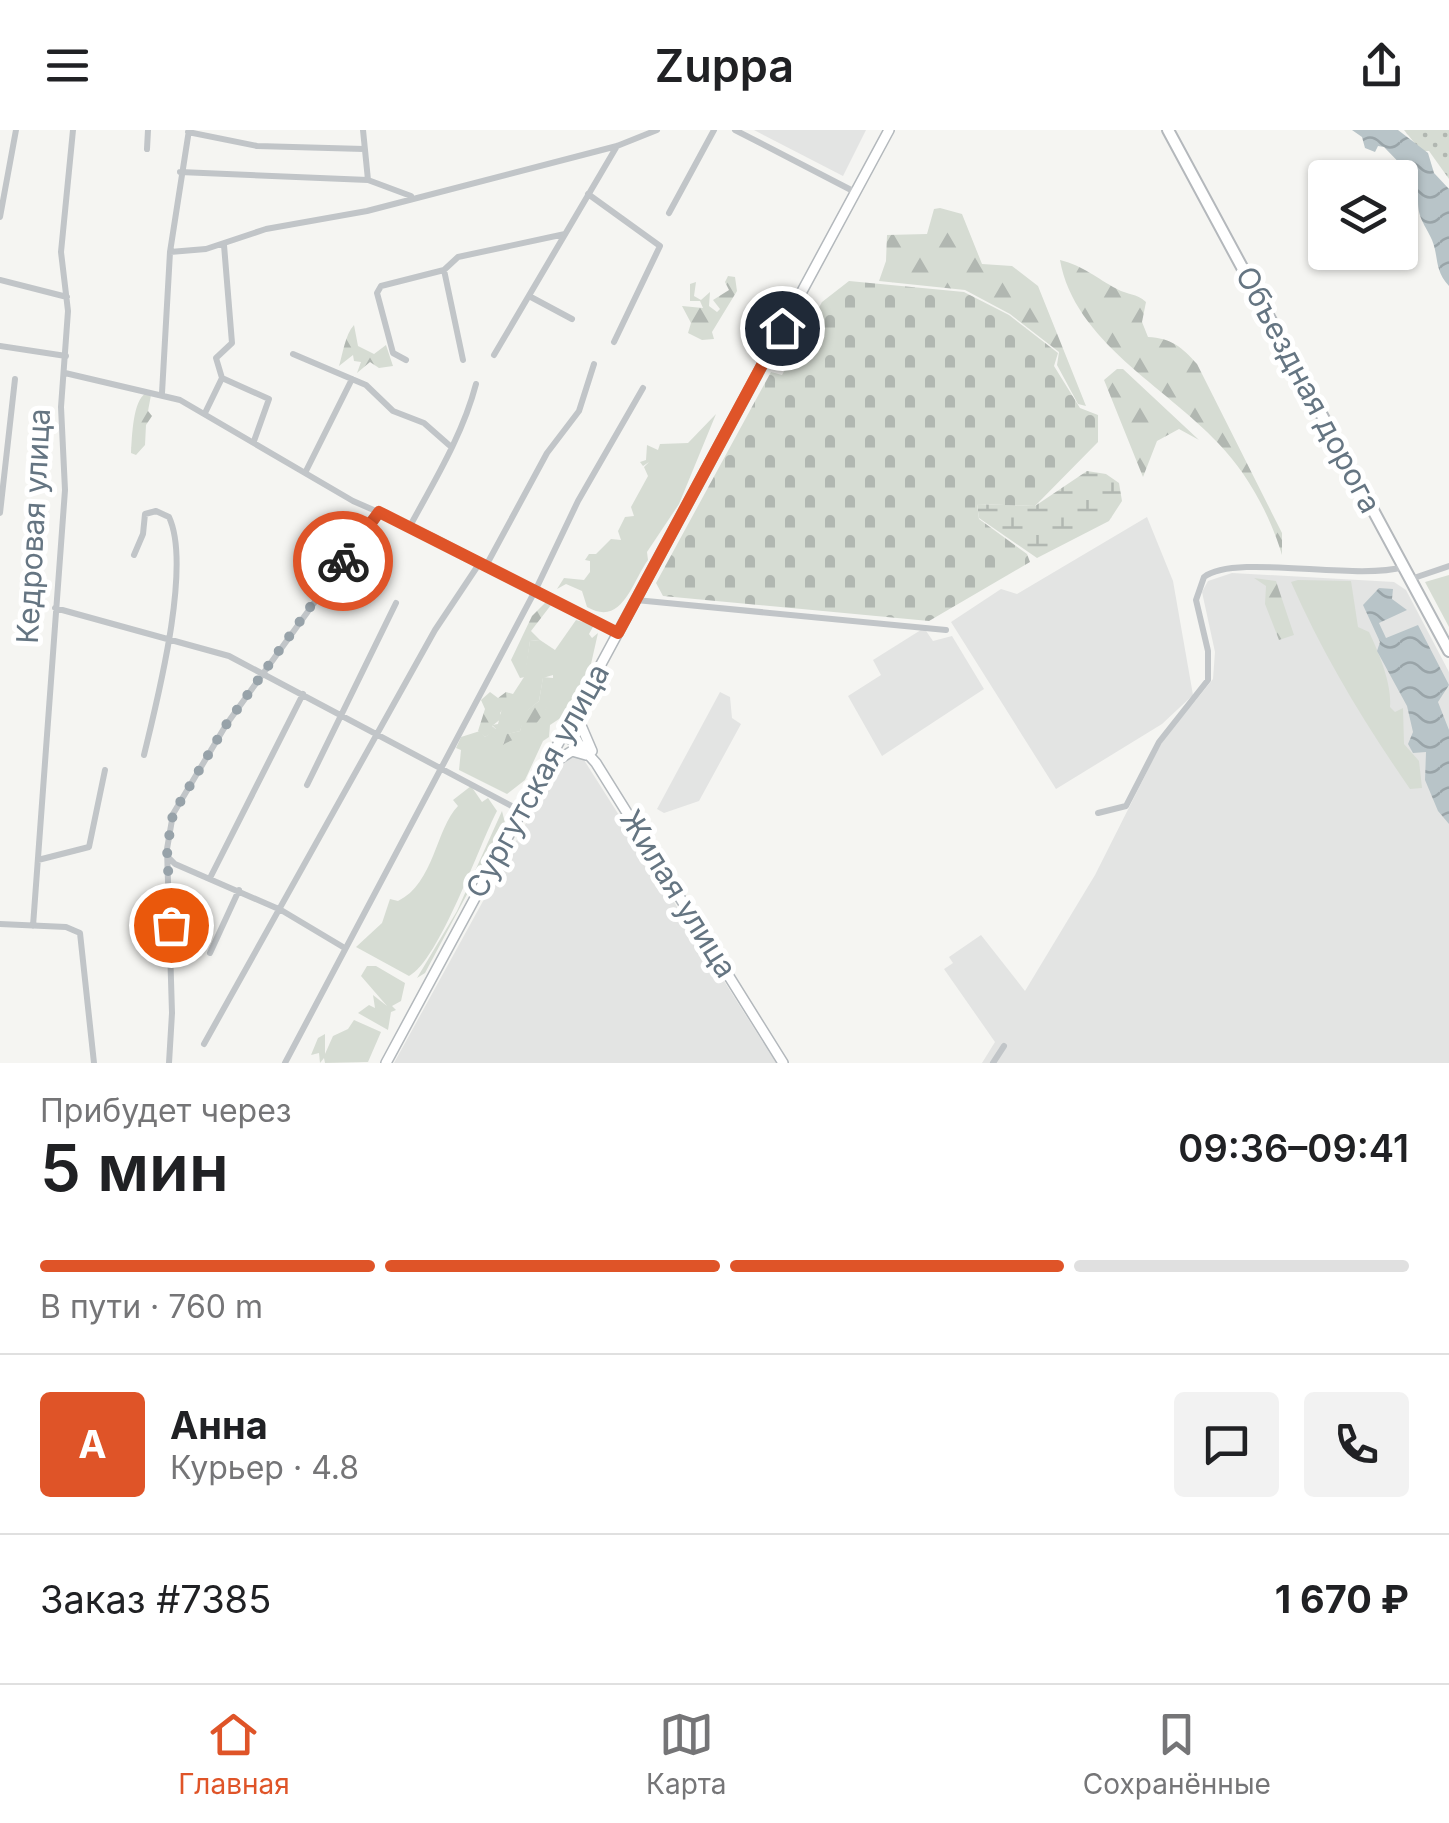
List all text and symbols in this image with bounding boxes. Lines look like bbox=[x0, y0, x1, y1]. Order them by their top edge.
icon: menu bbox=[40, 38, 95, 93]
text: Zuppa bbox=[655, 38, 794, 93]
icon: share bbox=[1354, 38, 1409, 93]
map controls bbox=[1308, 160, 1418, 270]
button: layers bbox=[1308, 160, 1418, 270]
street label: Объездная дорога bbox=[1229, 260, 1389, 519]
pin bbox=[740, 286, 825, 371]
icon: home bbox=[755, 301, 810, 356]
street label: Кедровая улица bbox=[9, 407, 57, 645]
courier bbox=[293, 511, 393, 611]
icon: bike bbox=[316, 534, 371, 589]
street label: Сургутская улица bbox=[458, 657, 616, 904]
street label: Жилая улица bbox=[613, 803, 745, 984]
pin bbox=[129, 883, 214, 968]
icon: bag bbox=[144, 898, 199, 953]
text: Прибудет через bbox=[40, 1091, 292, 1130]
text: 09:36–09:41 bbox=[1178, 1125, 1409, 1171]
text: 5 мин bbox=[40, 1128, 229, 1207]
text: В пути · 760 m bbox=[40, 1287, 263, 1326]
button: chat bbox=[1174, 1392, 1279, 1497]
button: phone bbox=[1304, 1392, 1409, 1497]
text: Анна bbox=[170, 1402, 268, 1448]
text: А bbox=[78, 1421, 107, 1467]
text: Курьер · 4.8 bbox=[170, 1448, 359, 1487]
text: Заказ #7385 bbox=[40, 1576, 271, 1622]
text: 1 670 ₽ bbox=[1275, 1576, 1409, 1622]
tab: Главная bbox=[178, 1707, 290, 1801]
tab: Карта bbox=[646, 1707, 727, 1801]
tab: Сохранённые bbox=[1083, 1707, 1271, 1801]

